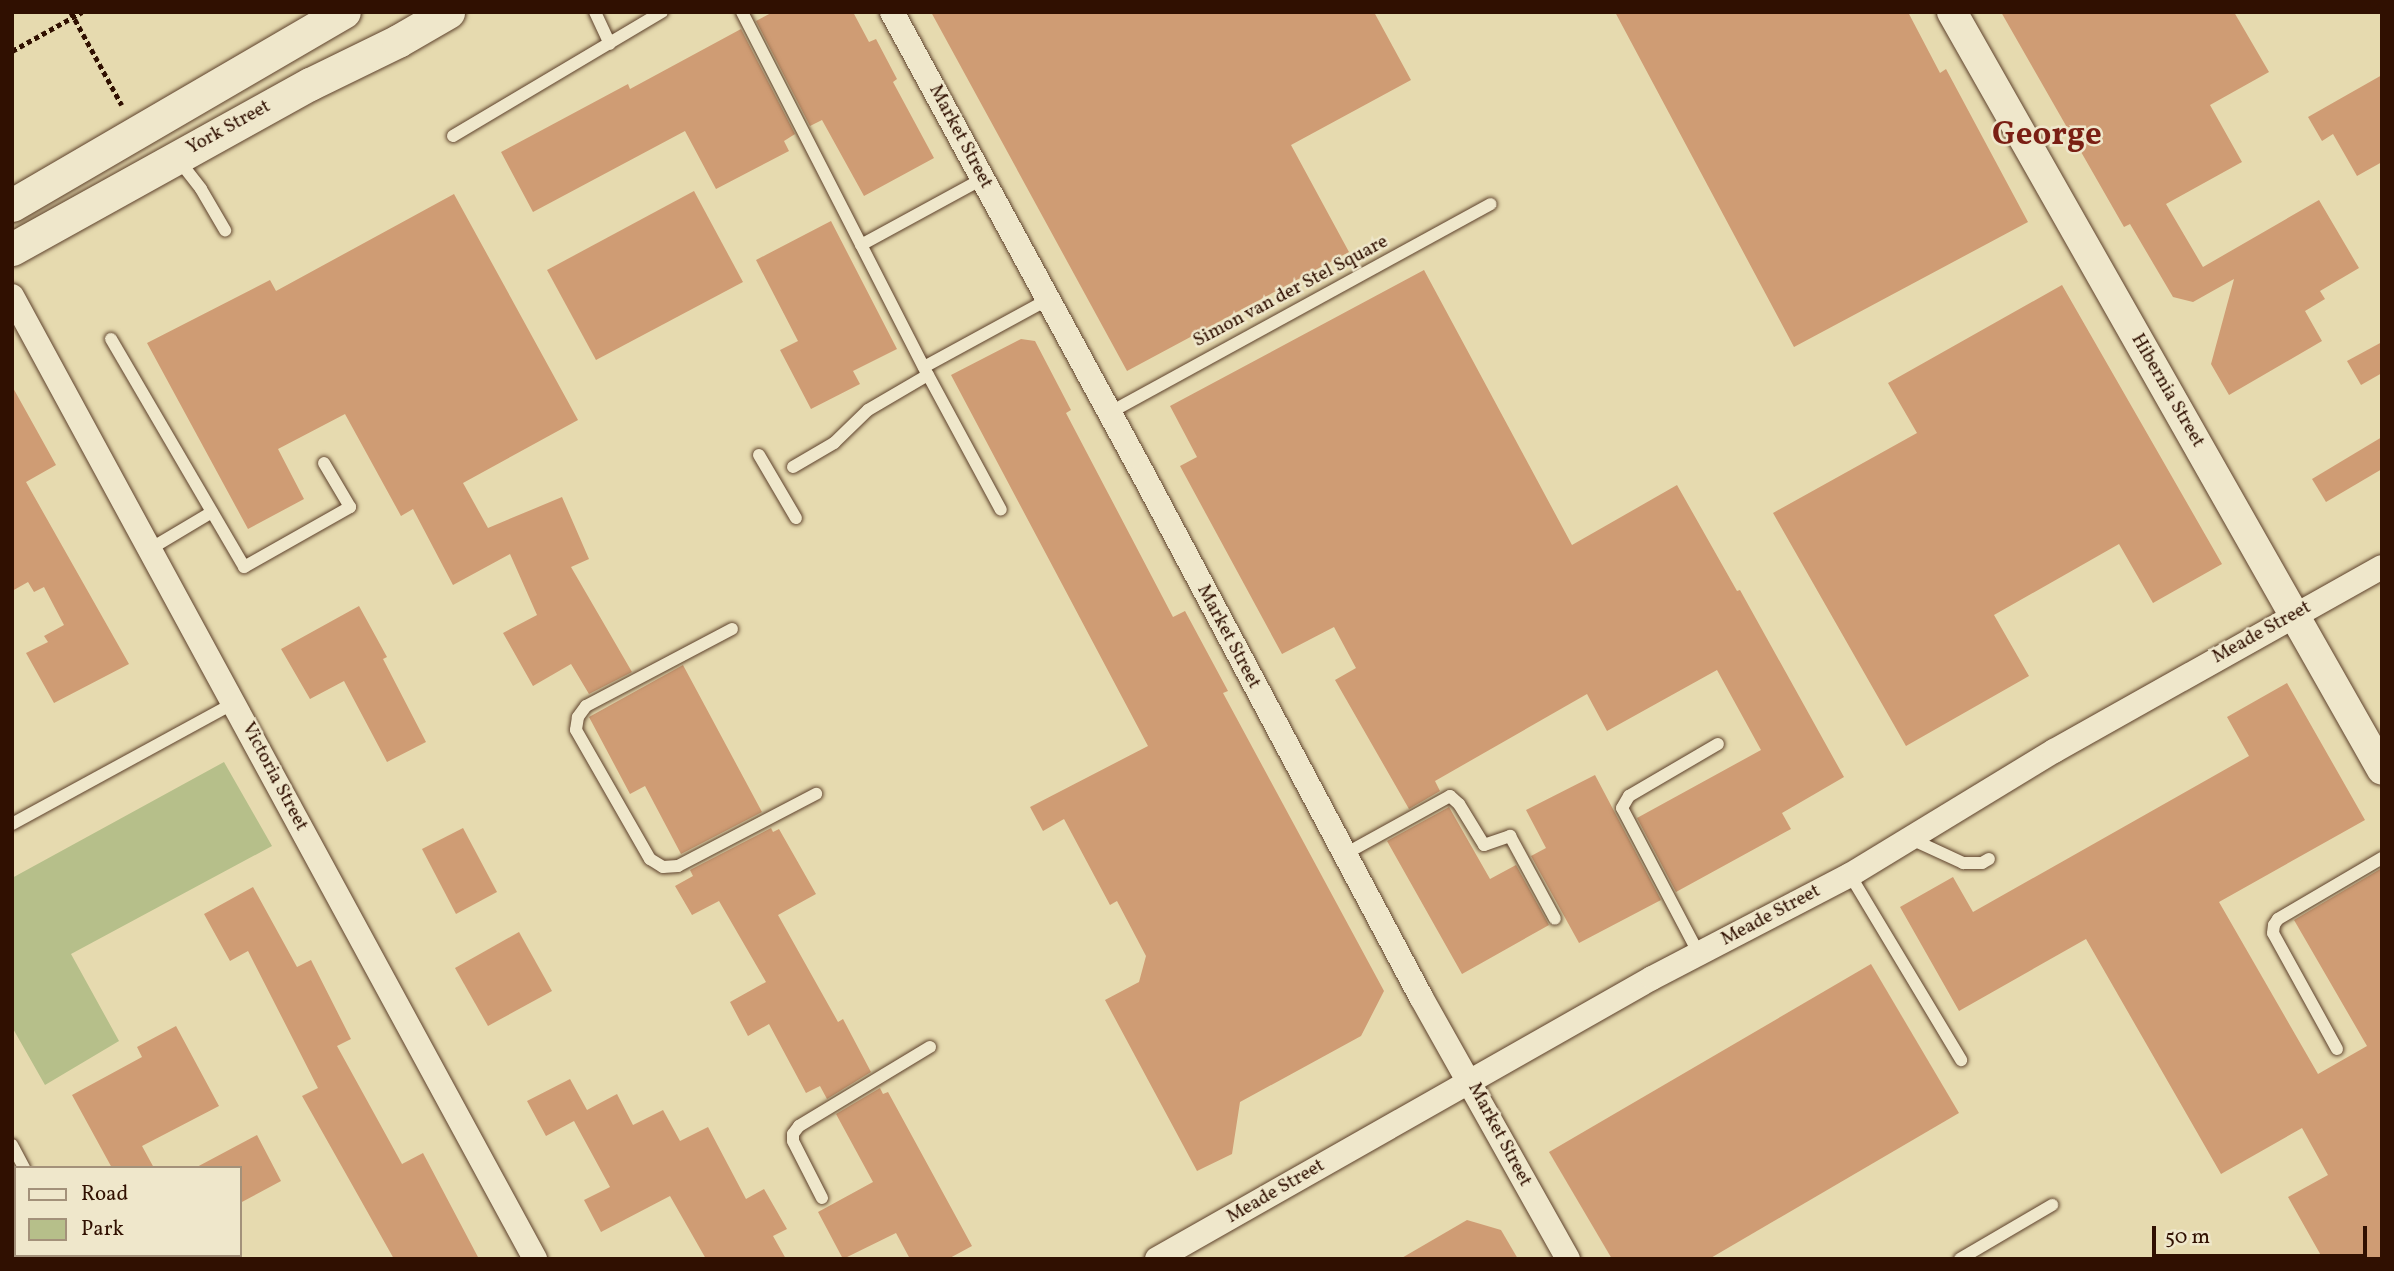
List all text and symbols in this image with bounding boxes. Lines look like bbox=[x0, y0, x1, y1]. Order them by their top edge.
street label: Market Street bbox=[923, 81, 997, 193]
street label: York Street bbox=[183, 96, 275, 160]
district label: George bbox=[1992, 117, 2102, 157]
street label: Simon van der Stel Square bbox=[1189, 231, 1393, 353]
street label: Hibernia Street bbox=[2125, 330, 2209, 452]
street label: Market Street bbox=[1191, 581, 1265, 693]
street label: Meade Street bbox=[2209, 597, 2315, 669]
street label: Victoria Street bbox=[236, 719, 312, 835]
street label: Meade Street bbox=[1717, 880, 1825, 952]
street label: Market Street bbox=[1462, 1079, 1536, 1191]
street label: Meade Street bbox=[1223, 1155, 1329, 1229]
legend bbox=[14, 1166, 242, 1257]
text: Road bbox=[81, 1180, 128, 1209]
scale bar bbox=[2156, 1212, 2371, 1256]
text: Park bbox=[81, 1215, 124, 1244]
text: 50 m bbox=[2165, 1223, 2210, 1252]

